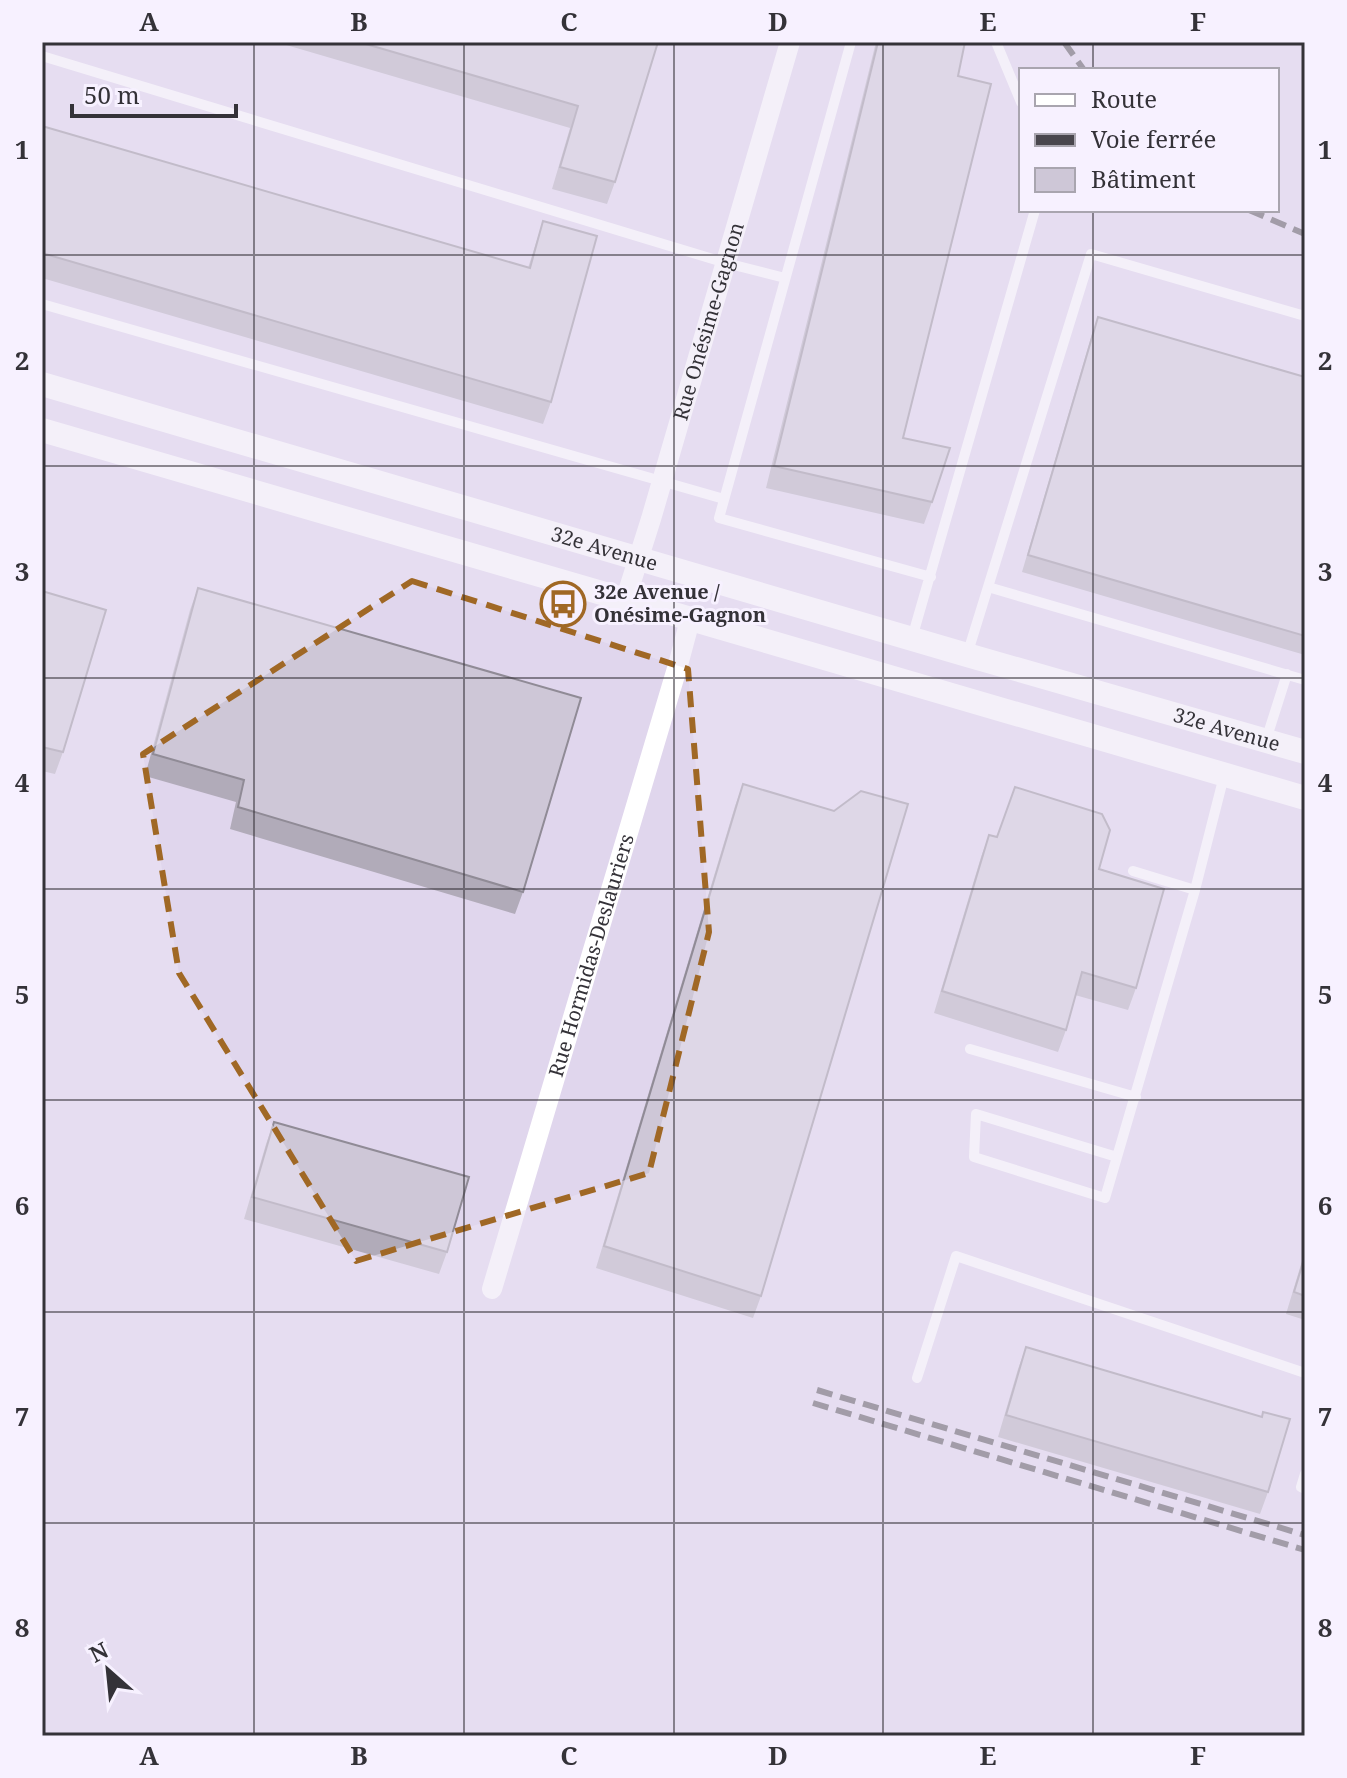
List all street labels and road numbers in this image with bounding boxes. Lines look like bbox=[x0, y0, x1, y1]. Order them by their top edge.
street label: Rue Onésime-Gagnon bbox=[666, 219, 750, 423]
street label: 32e Avenue bbox=[548, 520, 661, 577]
street label: 32e Avenue bbox=[1170, 701, 1283, 757]
street label: Rue Hormidas-Deslauriers bbox=[542, 831, 640, 1080]

